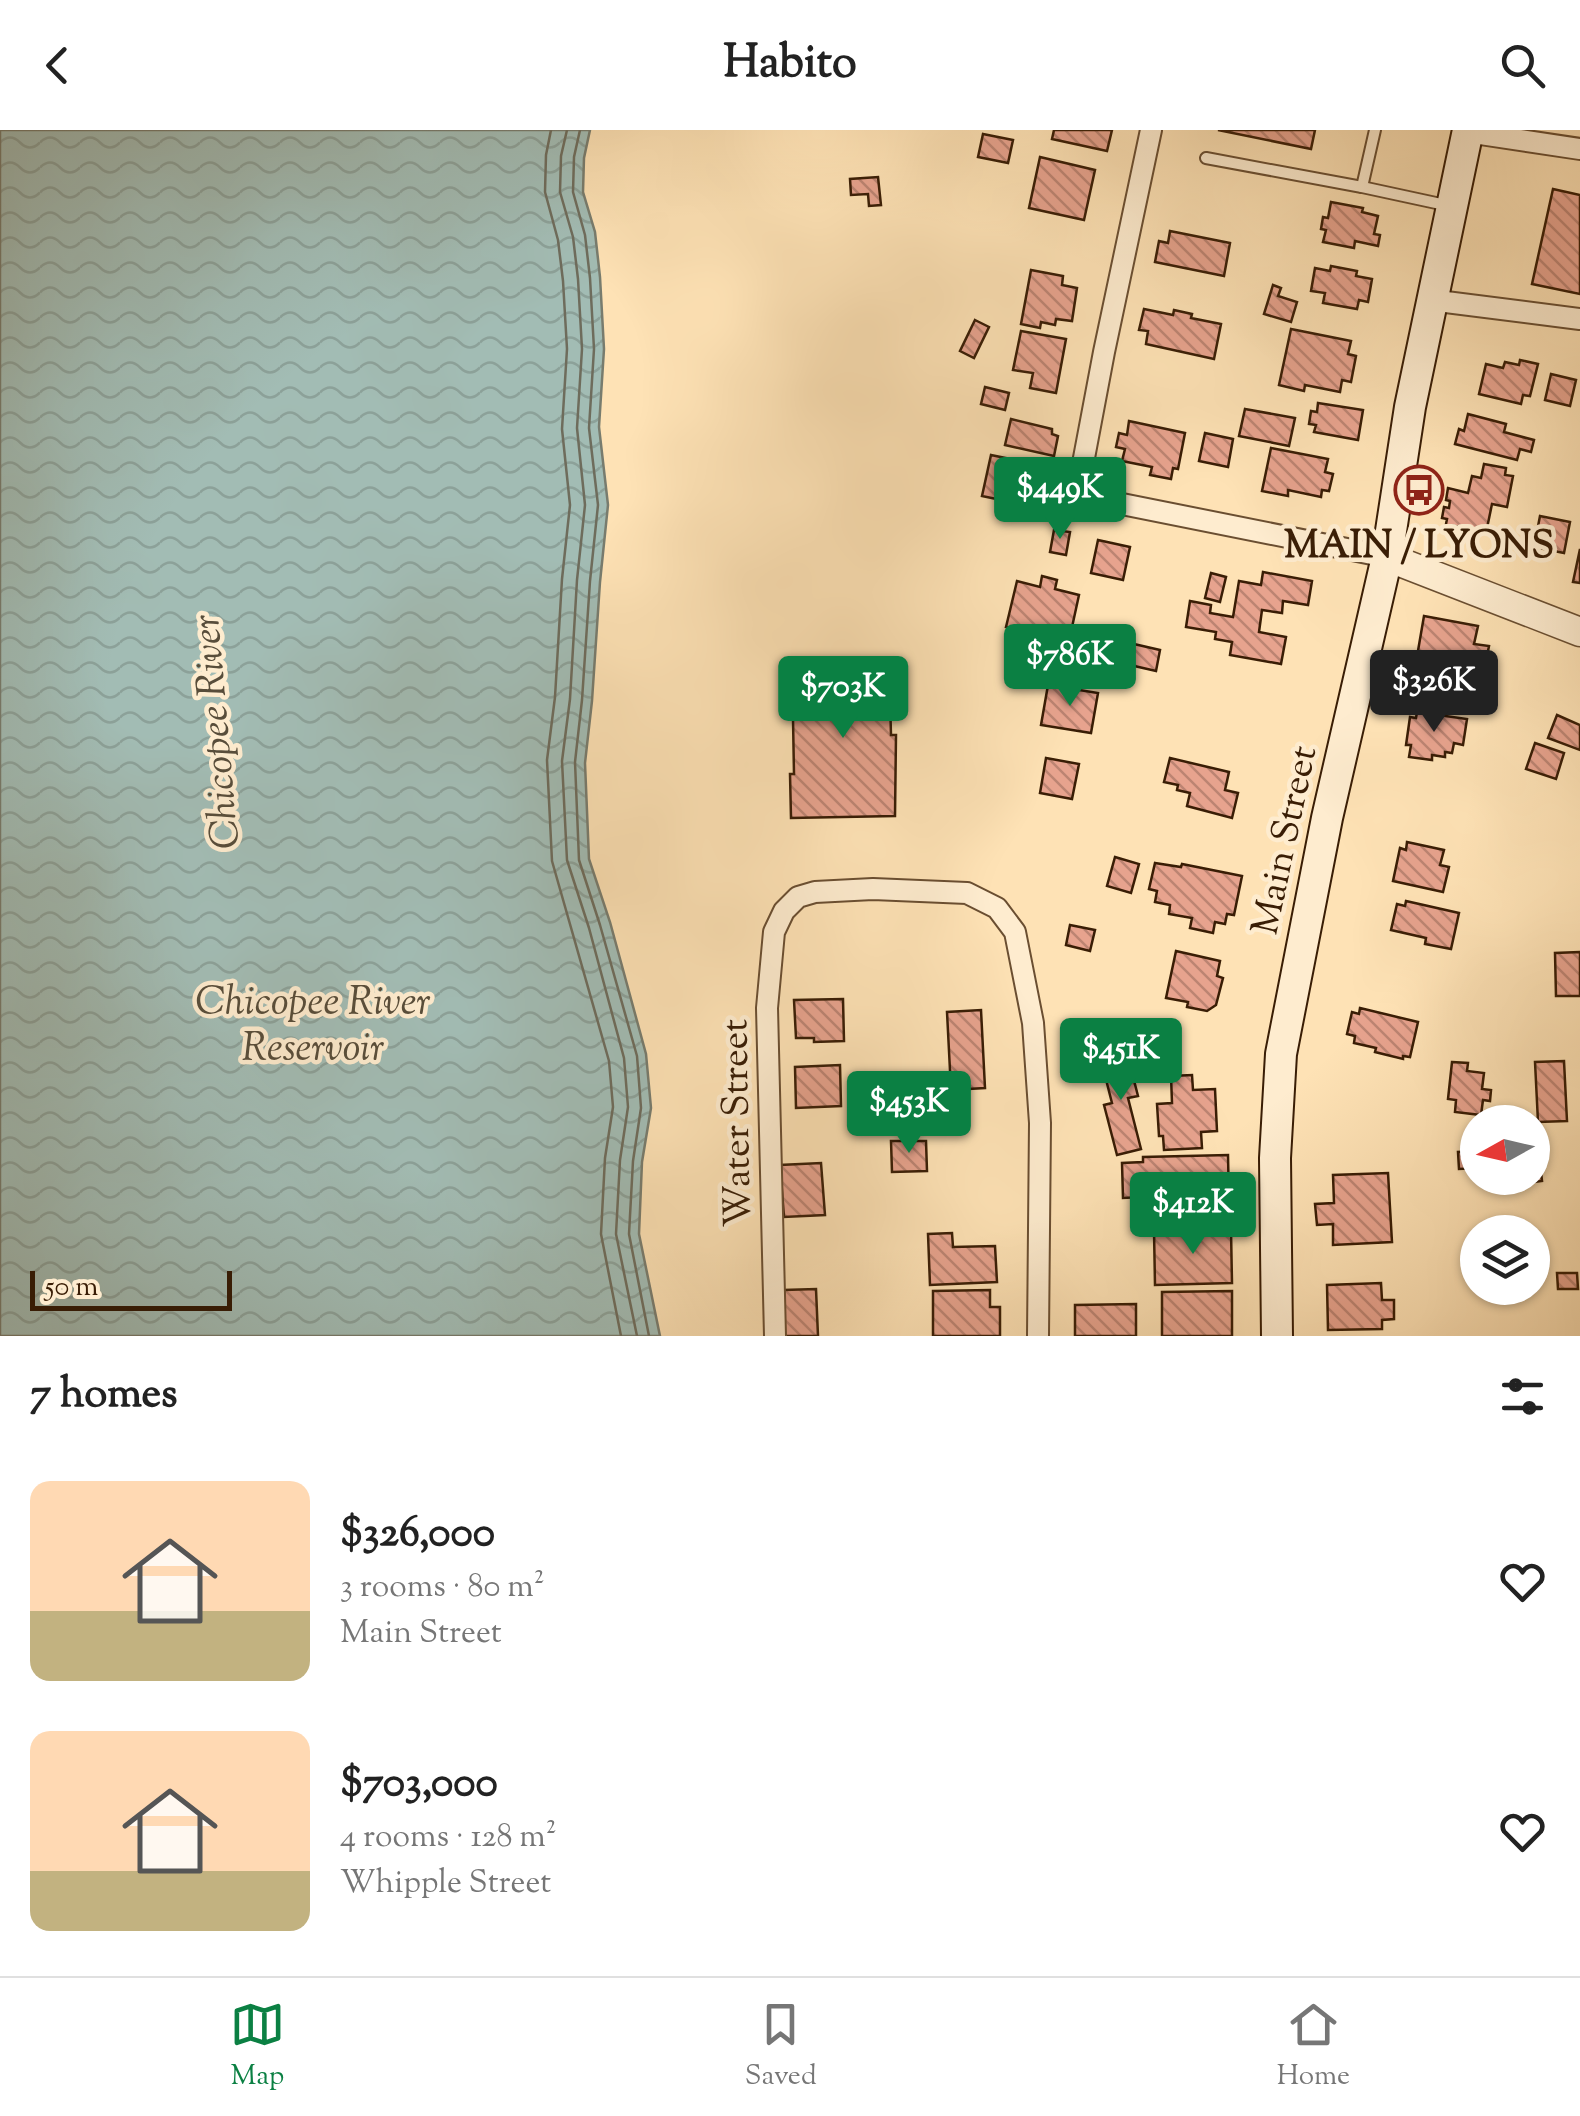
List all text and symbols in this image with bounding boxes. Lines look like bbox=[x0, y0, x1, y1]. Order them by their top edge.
text: Habito bbox=[723, 33, 857, 98]
icon: back bbox=[30, 38, 85, 93]
icon: search bbox=[1495, 38, 1550, 93]
pin: $449K bbox=[990, 457, 1130, 542]
bus stop icon: MAIN / LYONS bbox=[1393, 464, 1445, 516]
text: $449K bbox=[1016, 466, 1104, 512]
place label: MAIN / LYONS bbox=[1284, 521, 1554, 575]
water label: Chicopee River bbox=[180, 612, 257, 851]
pin: $786K bbox=[1000, 624, 1140, 709]
text: $786K bbox=[1026, 633, 1114, 679]
pin: $326K bbox=[1364, 650, 1504, 735]
pin: $703K bbox=[773, 656, 913, 741]
text: $326K bbox=[1392, 659, 1476, 705]
text: $703K bbox=[800, 665, 886, 711]
street label: Main Street bbox=[1241, 741, 1333, 940]
water label: Chicopee River Reservoir bbox=[195, 976, 431, 1079]
street label: Water Street bbox=[710, 1018, 768, 1228]
pin: $451K bbox=[1051, 1018, 1191, 1103]
text: $451K bbox=[1082, 1027, 1160, 1073]
pin: $453K bbox=[839, 1071, 979, 1156]
text: $453K bbox=[869, 1080, 949, 1126]
north arrow bbox=[1460, 1105, 1550, 1195]
map controls bbox=[1460, 1105, 1550, 1305]
pin: $412K bbox=[1123, 1172, 1263, 1257]
text: $412K bbox=[1152, 1181, 1234, 1227]
button: layers bbox=[1460, 1215, 1550, 1305]
scale bar bbox=[30, 1266, 232, 1310]
text: 50 m bbox=[45, 1268, 99, 1308]
text: 7 homes bbox=[30, 1366, 178, 1426]
icon: filters bbox=[1495, 1369, 1550, 1424]
text: $326,000 bbox=[340, 1505, 495, 1565]
icon: home bbox=[110, 1521, 230, 1641]
icon: heart bbox=[1495, 1554, 1550, 1609]
text: 3 rooms · 80 m² bbox=[340, 1565, 544, 1611]
text: Main Street bbox=[340, 1611, 502, 1657]
text: $703,000 bbox=[340, 1755, 498, 1815]
icon: home bbox=[110, 1771, 230, 1891]
icon: heart bbox=[1495, 1804, 1550, 1859]
text: 4 rooms · 128 m² bbox=[340, 1815, 557, 1861]
text: Whipple Street bbox=[340, 1861, 551, 1907]
tab: Map bbox=[230, 1997, 285, 2097]
tab: Saved bbox=[745, 1997, 817, 2097]
tab: Home bbox=[1277, 1997, 1350, 2097]

